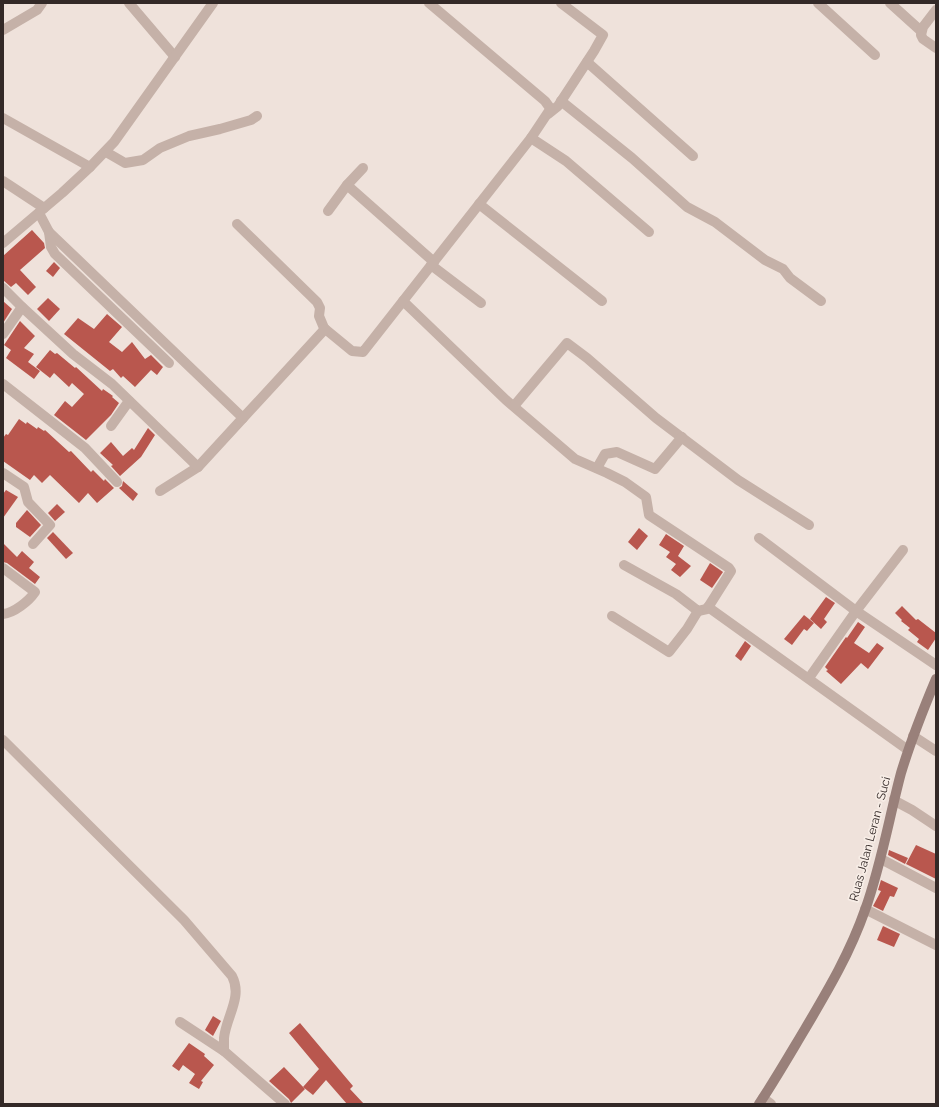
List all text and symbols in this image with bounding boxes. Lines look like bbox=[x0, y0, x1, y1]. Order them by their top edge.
street label: Ruas Jalan Leran - Suci bbox=[847, 775, 893, 903]

